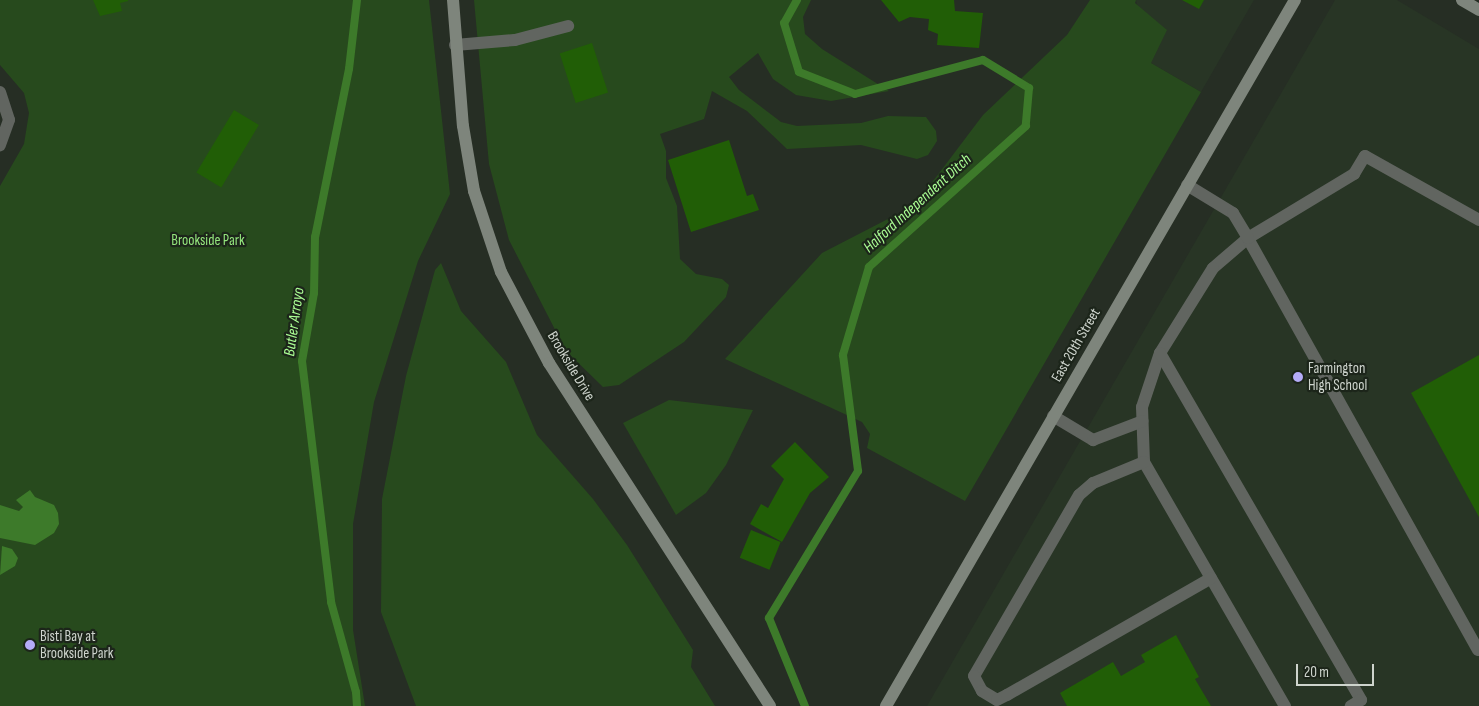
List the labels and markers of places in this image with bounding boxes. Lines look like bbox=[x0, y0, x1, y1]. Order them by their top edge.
place label: Farmington High School bbox=[1308, 359, 1367, 394]
marker: Farmington High School bbox=[1292, 371, 1304, 383]
place label: Bisti Bay at Brookside Park bbox=[40, 627, 113, 662]
marker: Bisti Bay at Brookside Park bbox=[24, 639, 36, 651]

